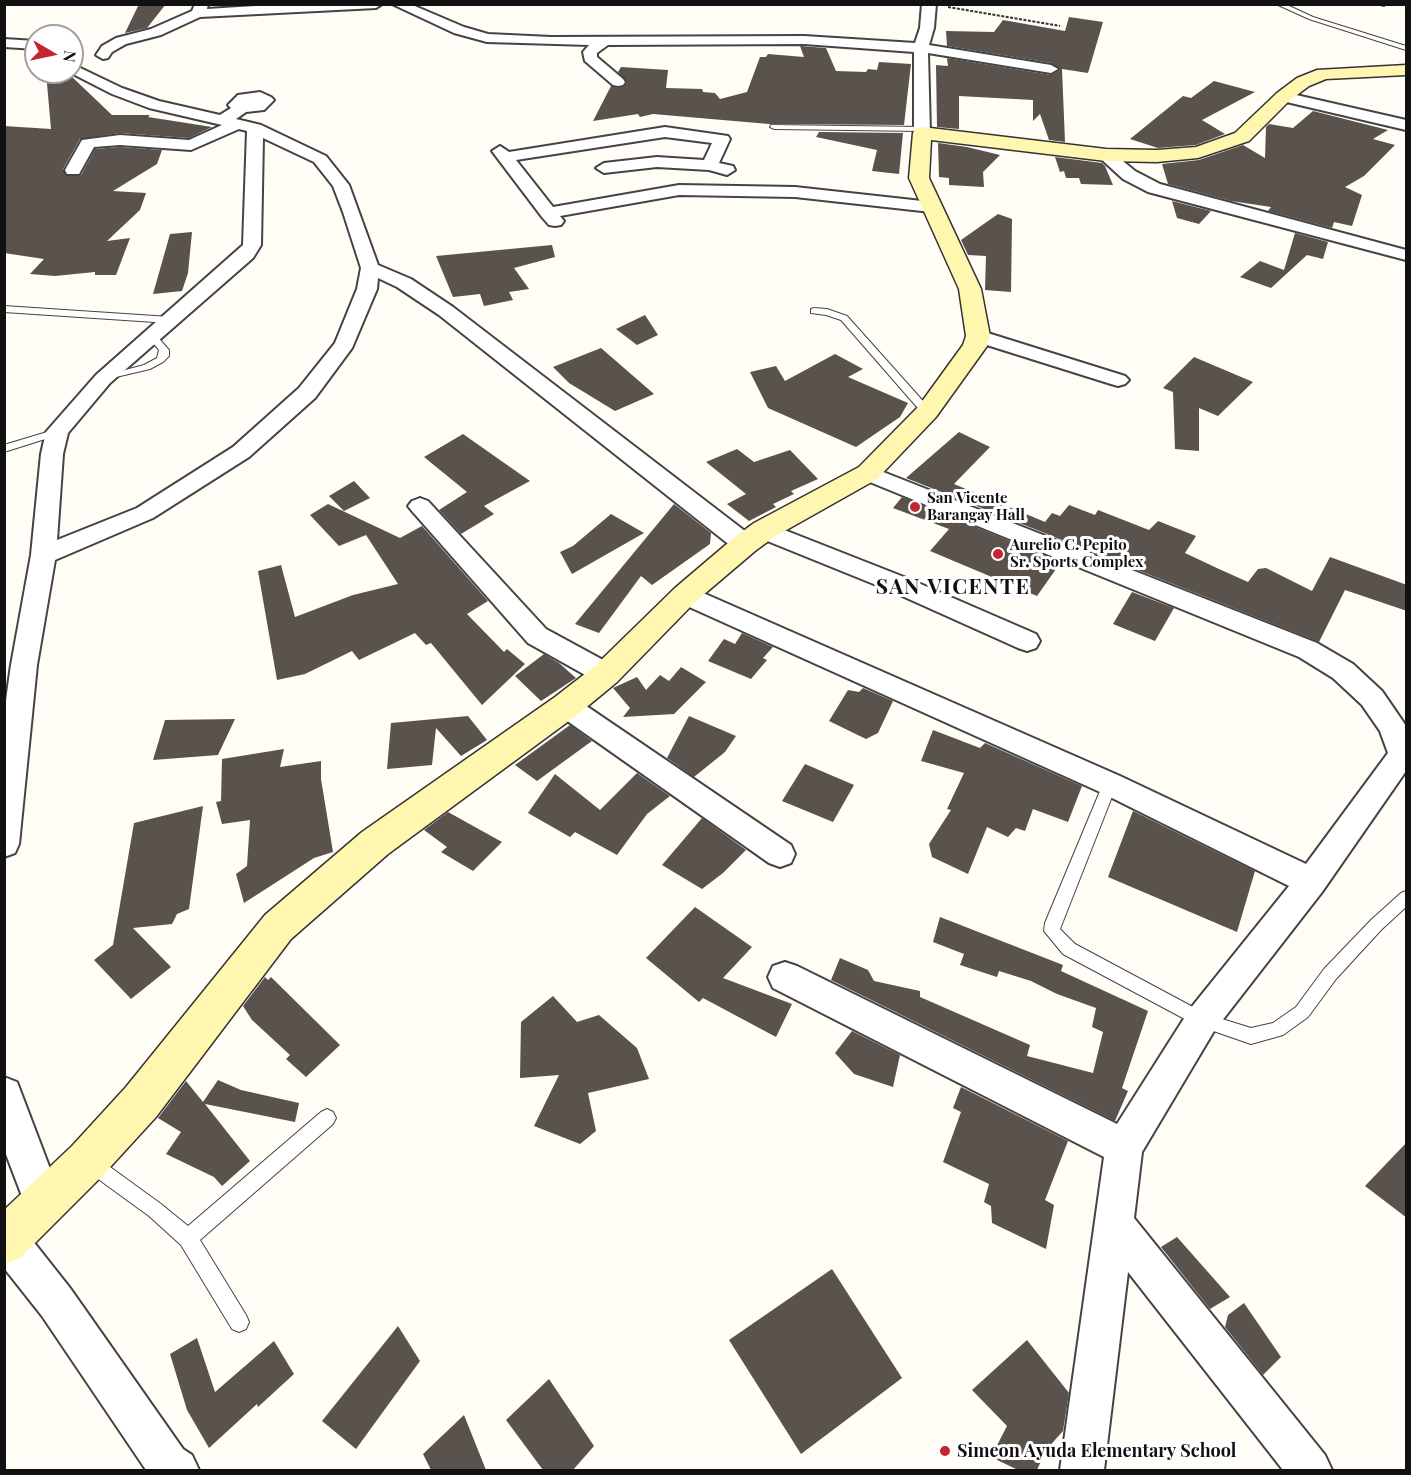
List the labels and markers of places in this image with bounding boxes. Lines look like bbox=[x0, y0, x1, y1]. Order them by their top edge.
place label: San Vicente Barangay Hall bbox=[927, 489, 1025, 524]
marker: San Vicente Barangay Hall bbox=[908, 500, 922, 514]
place label: Aurelio C. Pepito Sr. Sports Complex bbox=[1010, 536, 1143, 571]
marker: Aurelio C. Pepito Sr. Sports Complex bbox=[991, 547, 1005, 561]
place label: Simeon Ayuda Elementary School bbox=[957, 1440, 1236, 1462]
marker: Simeon Ayuda Elementary School bbox=[938, 1444, 952, 1458]

